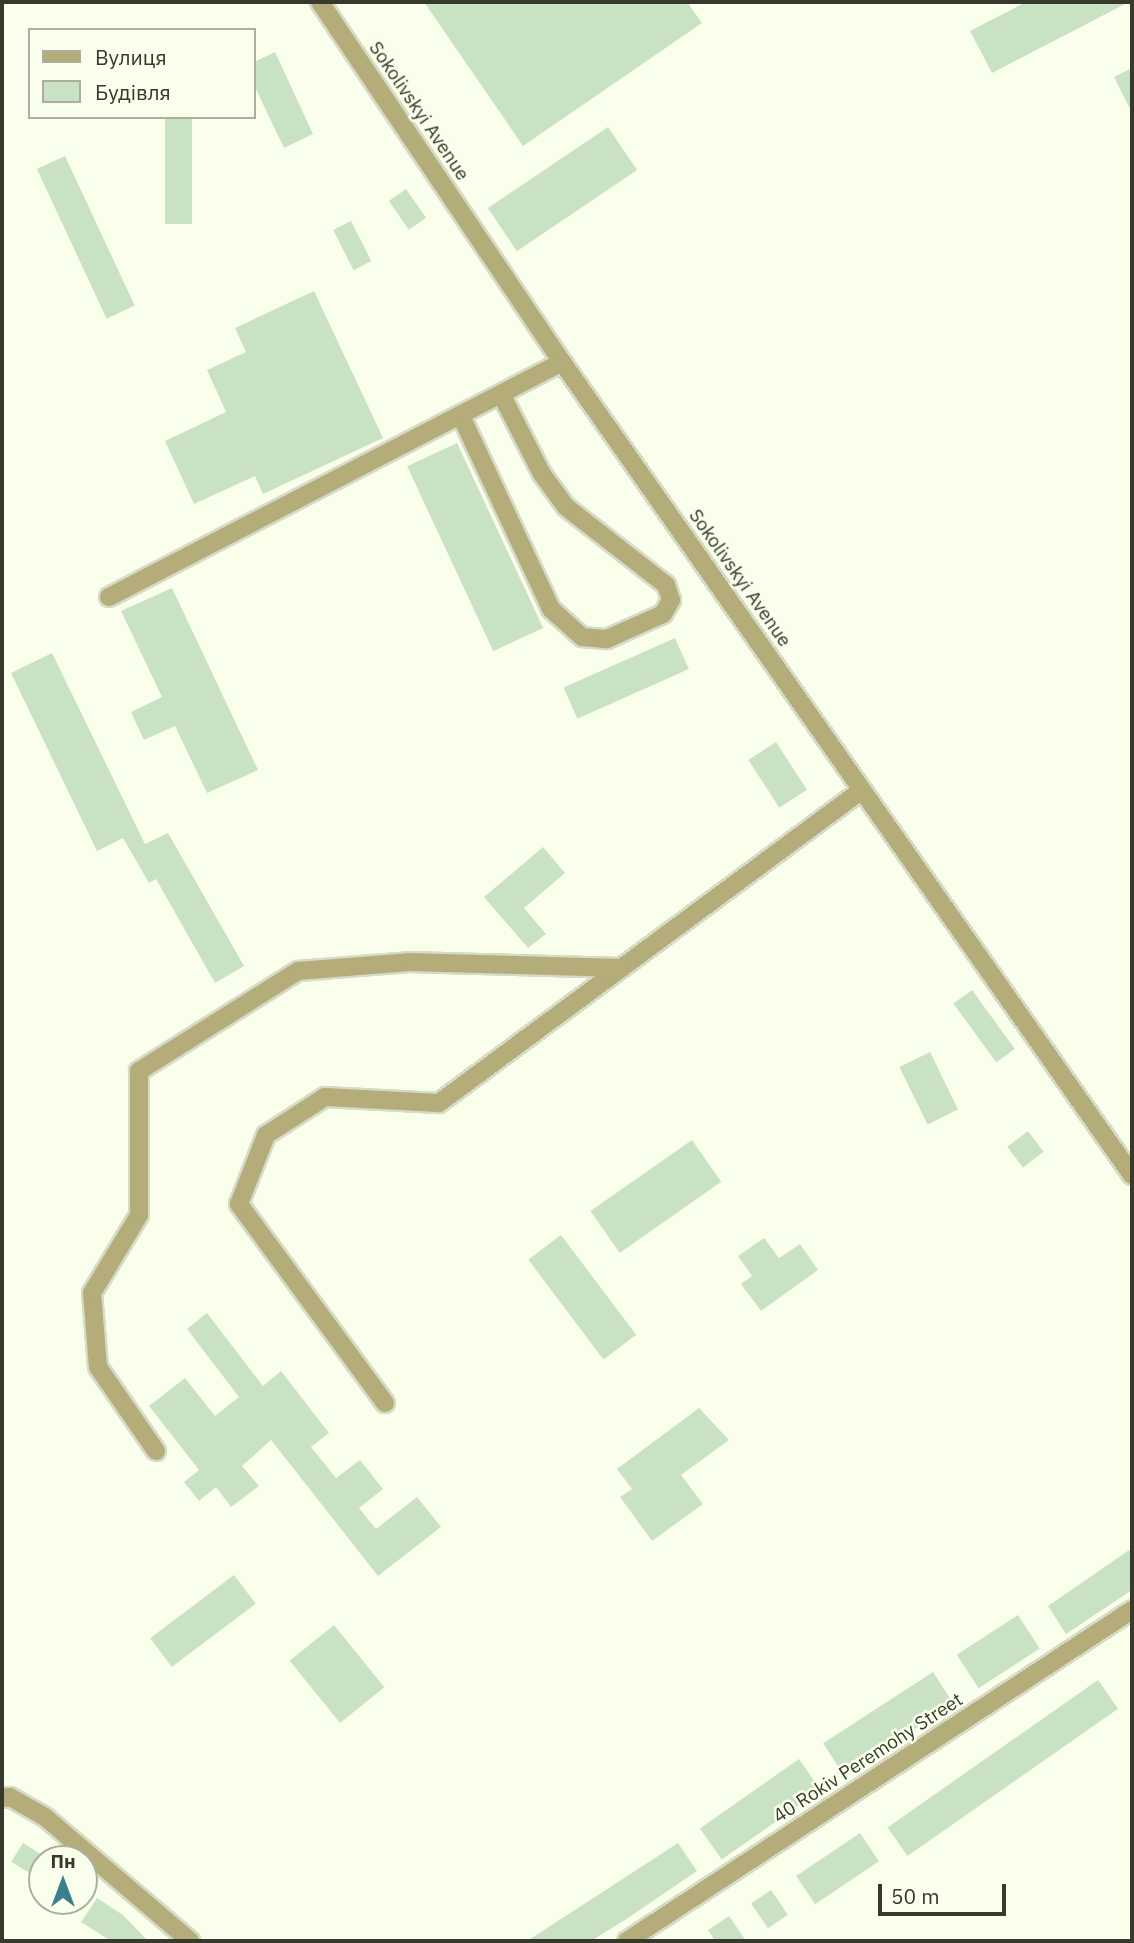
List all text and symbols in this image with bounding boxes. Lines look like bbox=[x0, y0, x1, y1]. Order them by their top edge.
legend bbox=[28, 28, 256, 119]
street label: Sokolivskyi Avenue bbox=[364, 37, 474, 185]
text: Вулиця bbox=[95, 43, 167, 71]
text: Будівля bbox=[95, 78, 171, 106]
street label: Sokolivskyi Avenue bbox=[684, 505, 796, 651]
street label: 40 Rokiv Peremohy Street bbox=[769, 1688, 967, 1828]
north arrow bbox=[28, 1845, 98, 1915]
text: Пн bbox=[50, 1849, 76, 1873]
scale bar bbox=[882, 1870, 1010, 1914]
text: 50 m bbox=[891, 1882, 940, 1910]

